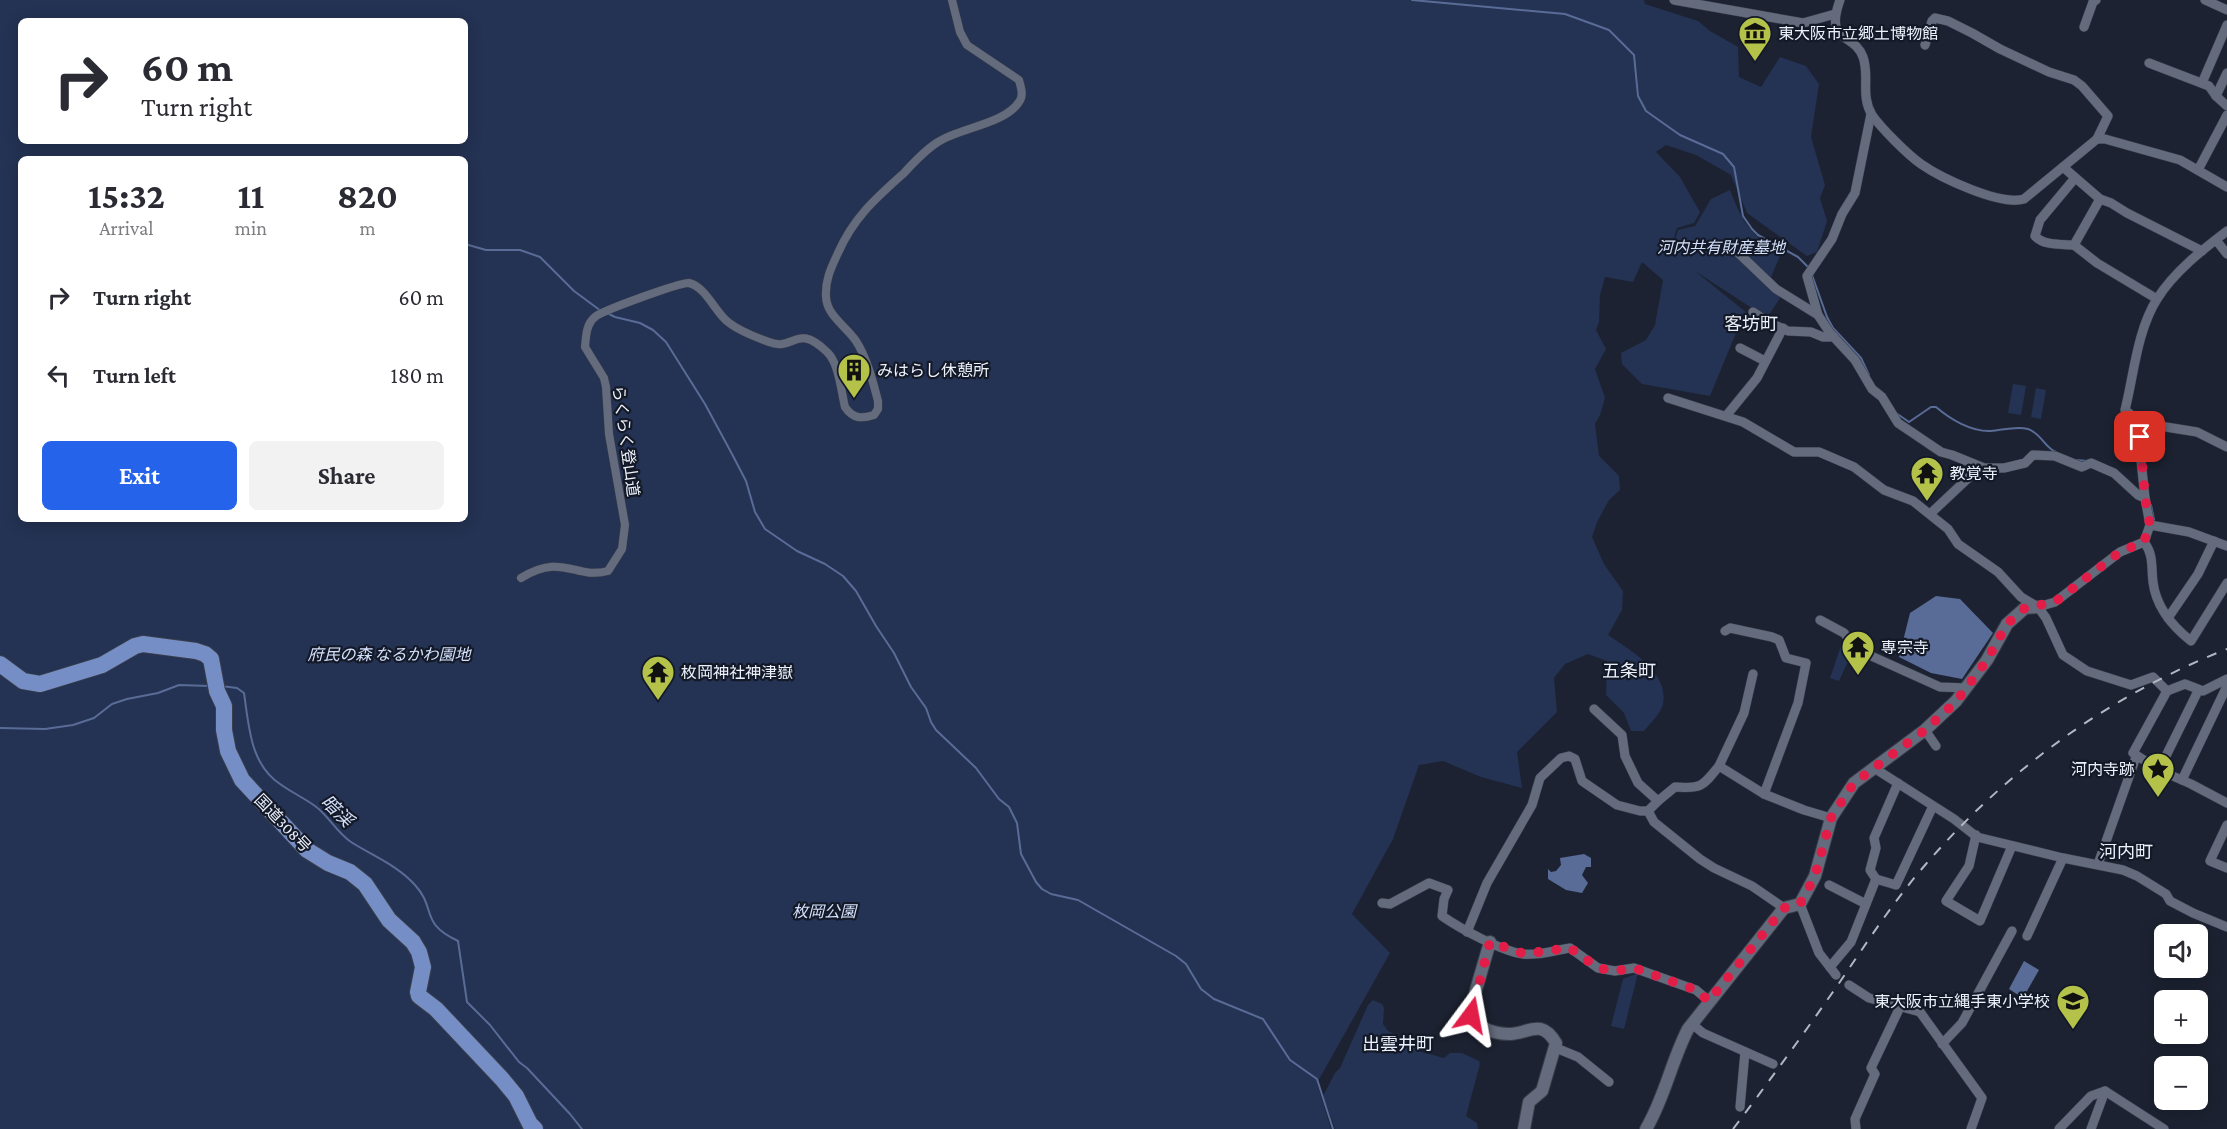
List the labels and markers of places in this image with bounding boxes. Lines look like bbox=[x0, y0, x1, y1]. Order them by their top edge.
museum icon: 東大阪市立郷土博物館 bbox=[1737, 15, 1773, 62]
place label: 東大阪市立郷土博物館 bbox=[1778, 25, 1938, 42]
building icon: みはらし休憩所 bbox=[836, 352, 872, 399]
place label: みはらし休憩所 bbox=[877, 361, 989, 379]
pin bbox=[2114, 411, 2165, 462]
temple icon: 教覚寺 bbox=[1909, 455, 1945, 502]
place label: 教覚寺 bbox=[1950, 465, 1998, 482]
temple icon: 専宗寺 bbox=[1840, 629, 1876, 676]
place label: 専宗寺 bbox=[1881, 639, 1929, 656]
temple icon: 枚岡神社神津嶽 bbox=[640, 654, 676, 701]
place label: 枚岡神社神津嶽 bbox=[681, 664, 793, 681]
place icon: 河内寺跡 bbox=[2140, 751, 2176, 798]
place label: 河内寺跡 bbox=[2071, 761, 2135, 778]
school or university icon: 東大阪市立縄手東小学校 bbox=[2055, 983, 2091, 1030]
place label: 東大阪市立縄手東小学校 bbox=[1874, 993, 2050, 1010]

